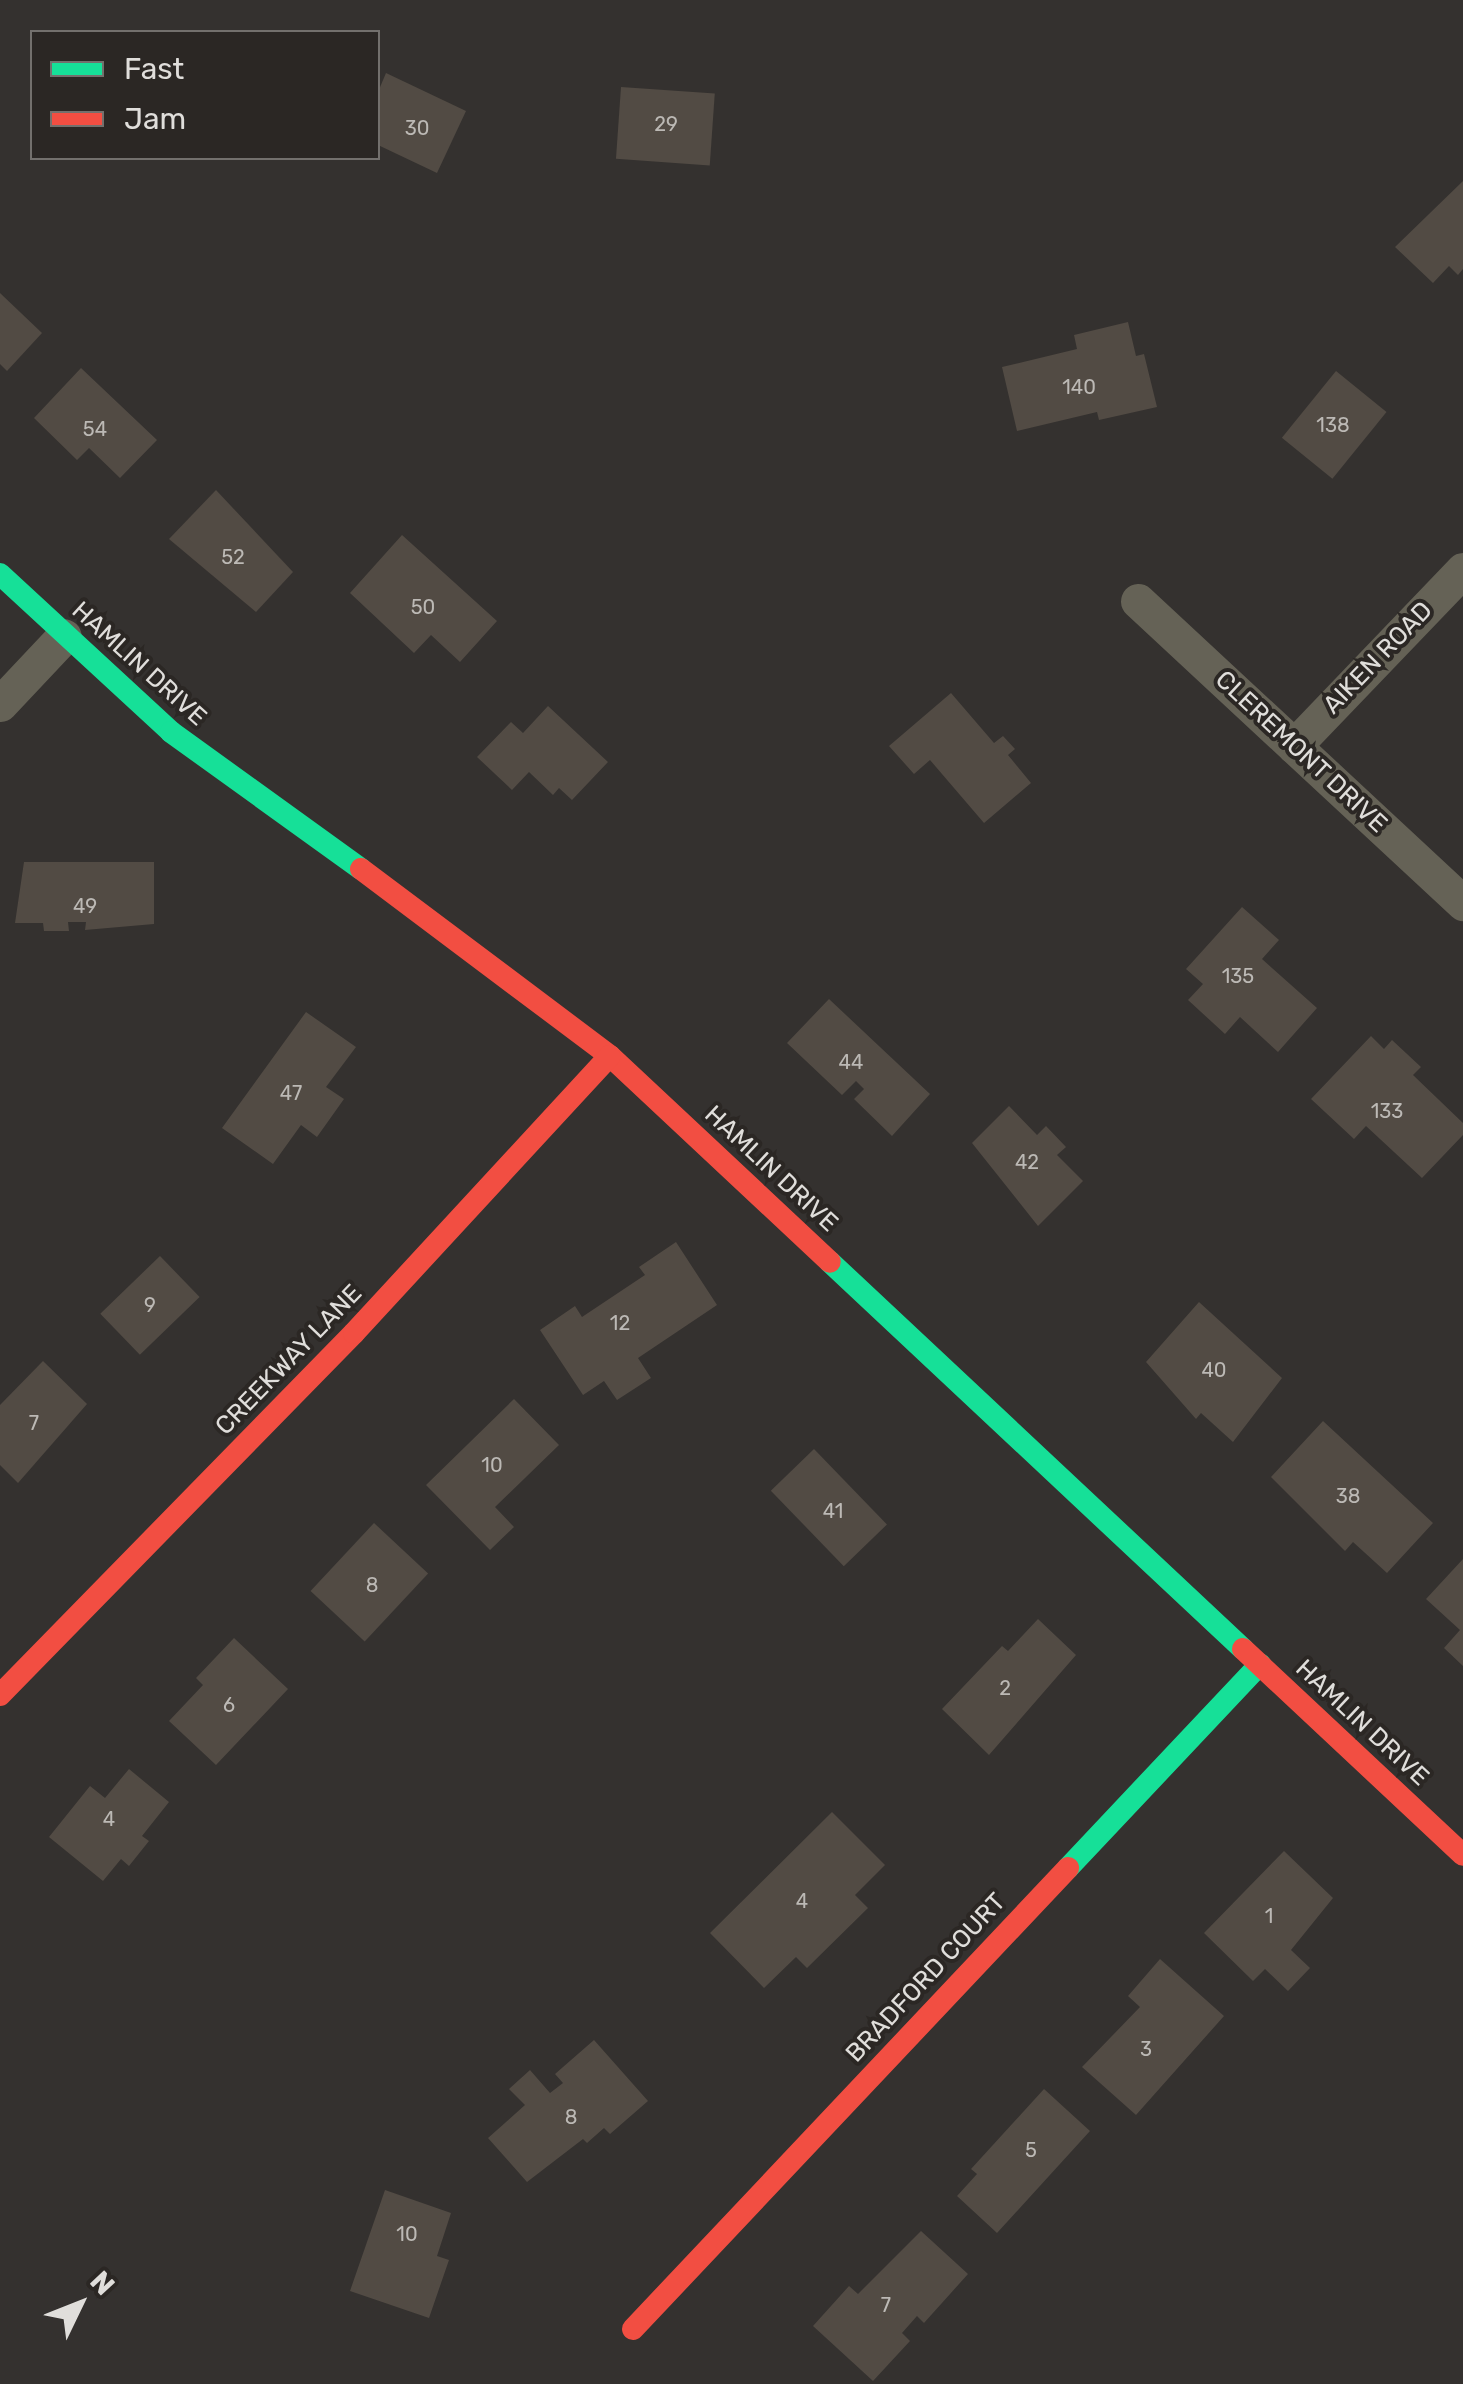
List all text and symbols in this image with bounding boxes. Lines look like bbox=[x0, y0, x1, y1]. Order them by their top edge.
legend bbox=[30, 30, 380, 160]
text: Fast bbox=[124, 51, 184, 87]
text: Jam bbox=[124, 101, 186, 137]
house number: 29 bbox=[654, 112, 678, 136]
house number: 30 bbox=[405, 116, 429, 140]
house number: 140 bbox=[1062, 375, 1096, 399]
house number: 138 bbox=[1316, 413, 1350, 437]
house number: 54 bbox=[83, 417, 107, 441]
house number: 52 bbox=[221, 545, 245, 569]
house number: 50 bbox=[411, 595, 435, 619]
street label: HAMLIN DRIVE bbox=[65, 596, 213, 732]
street label: AIKEN ROAD bbox=[1317, 596, 1439, 720]
street label: CLEREMONT DRIVE bbox=[1209, 665, 1393, 839]
house number: 49 bbox=[73, 894, 97, 918]
house number: 135 bbox=[1222, 964, 1254, 988]
house number: 44 bbox=[839, 1050, 863, 1074]
house number: 47 bbox=[280, 1081, 302, 1105]
house number: 133 bbox=[1371, 1099, 1403, 1123]
street label: HAMLIN DRIVE bbox=[698, 1100, 844, 1238]
house number: 42 bbox=[1015, 1150, 1039, 1174]
street label: CREEKWAY LANE bbox=[209, 1278, 369, 1442]
house number: 9 bbox=[144, 1293, 156, 1317]
house number: 12 bbox=[610, 1311, 630, 1335]
house number: 40 bbox=[1201, 1358, 1227, 1382]
house number: 7 bbox=[29, 1411, 39, 1435]
house number: 10 bbox=[481, 1453, 503, 1477]
house number: 38 bbox=[1336, 1484, 1360, 1508]
house number: 41 bbox=[823, 1499, 843, 1523]
house number: 8 bbox=[366, 1573, 378, 1597]
street label: HAMLIN DRIVE bbox=[1289, 1654, 1435, 1792]
house number: 2 bbox=[999, 1676, 1011, 1700]
house number: 6 bbox=[223, 1693, 235, 1717]
house number: 4 bbox=[103, 1807, 115, 1831]
street label: BRADFORD COURT bbox=[840, 1887, 1012, 2069]
house number: 4 bbox=[796, 1889, 808, 1913]
house number: 1 bbox=[1265, 1904, 1273, 1928]
house number: 3 bbox=[1140, 2037, 1152, 2061]
house number: 8 bbox=[565, 2105, 577, 2129]
house number: 5 bbox=[1025, 2138, 1037, 2162]
house number: 10 bbox=[396, 2222, 418, 2246]
north arrow bbox=[30, 2254, 130, 2354]
text: N bbox=[83, 2265, 121, 2302]
house number: 7 bbox=[881, 2293, 891, 2317]

